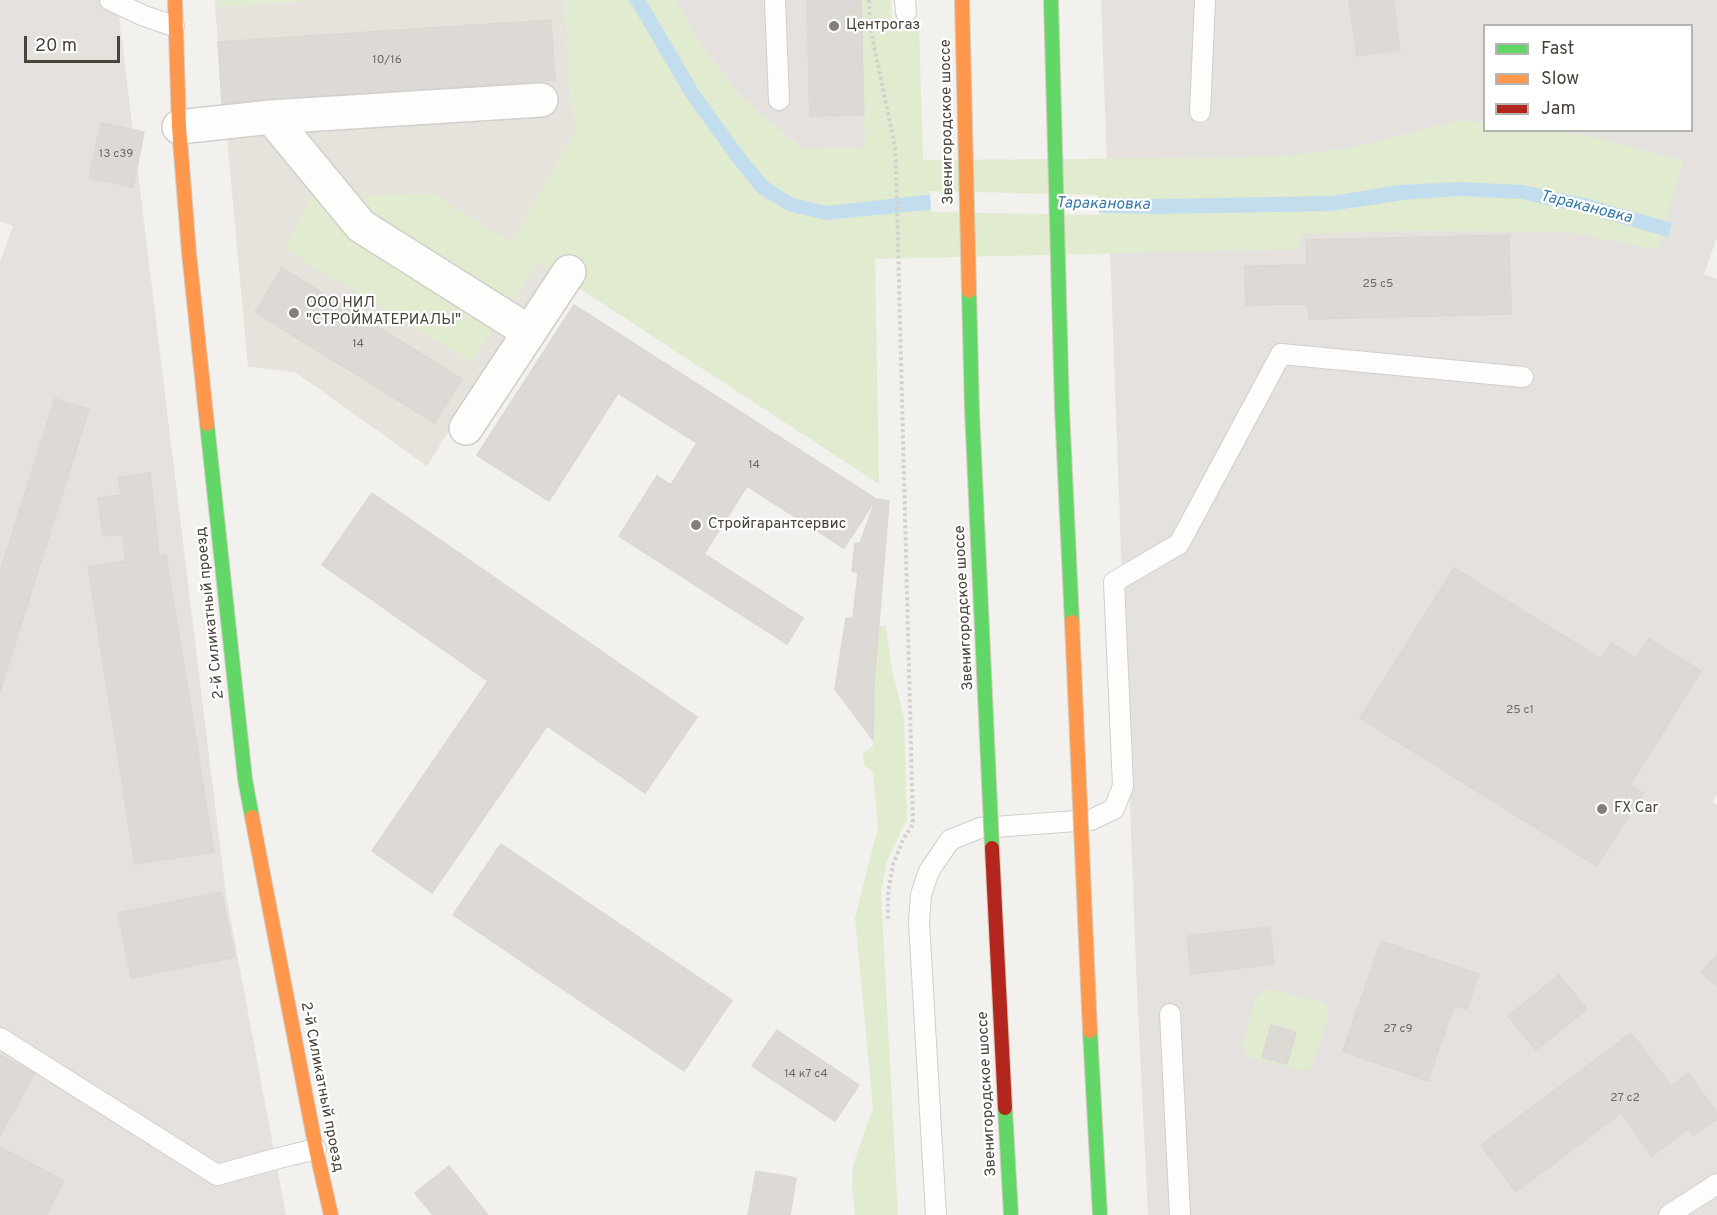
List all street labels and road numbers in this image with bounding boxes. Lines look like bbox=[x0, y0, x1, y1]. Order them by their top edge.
street label: Звенигородское шоссе bbox=[938, 39, 958, 205]
street label: Звенигородское шоссе bbox=[952, 525, 978, 691]
street label: 2-й Силикатный проезд bbox=[193, 526, 229, 700]
street label: 2-й Силикатный проезд bbox=[296, 1000, 346, 1174]
street label: Звенигородское шоссе bbox=[975, 1011, 1001, 1177]

